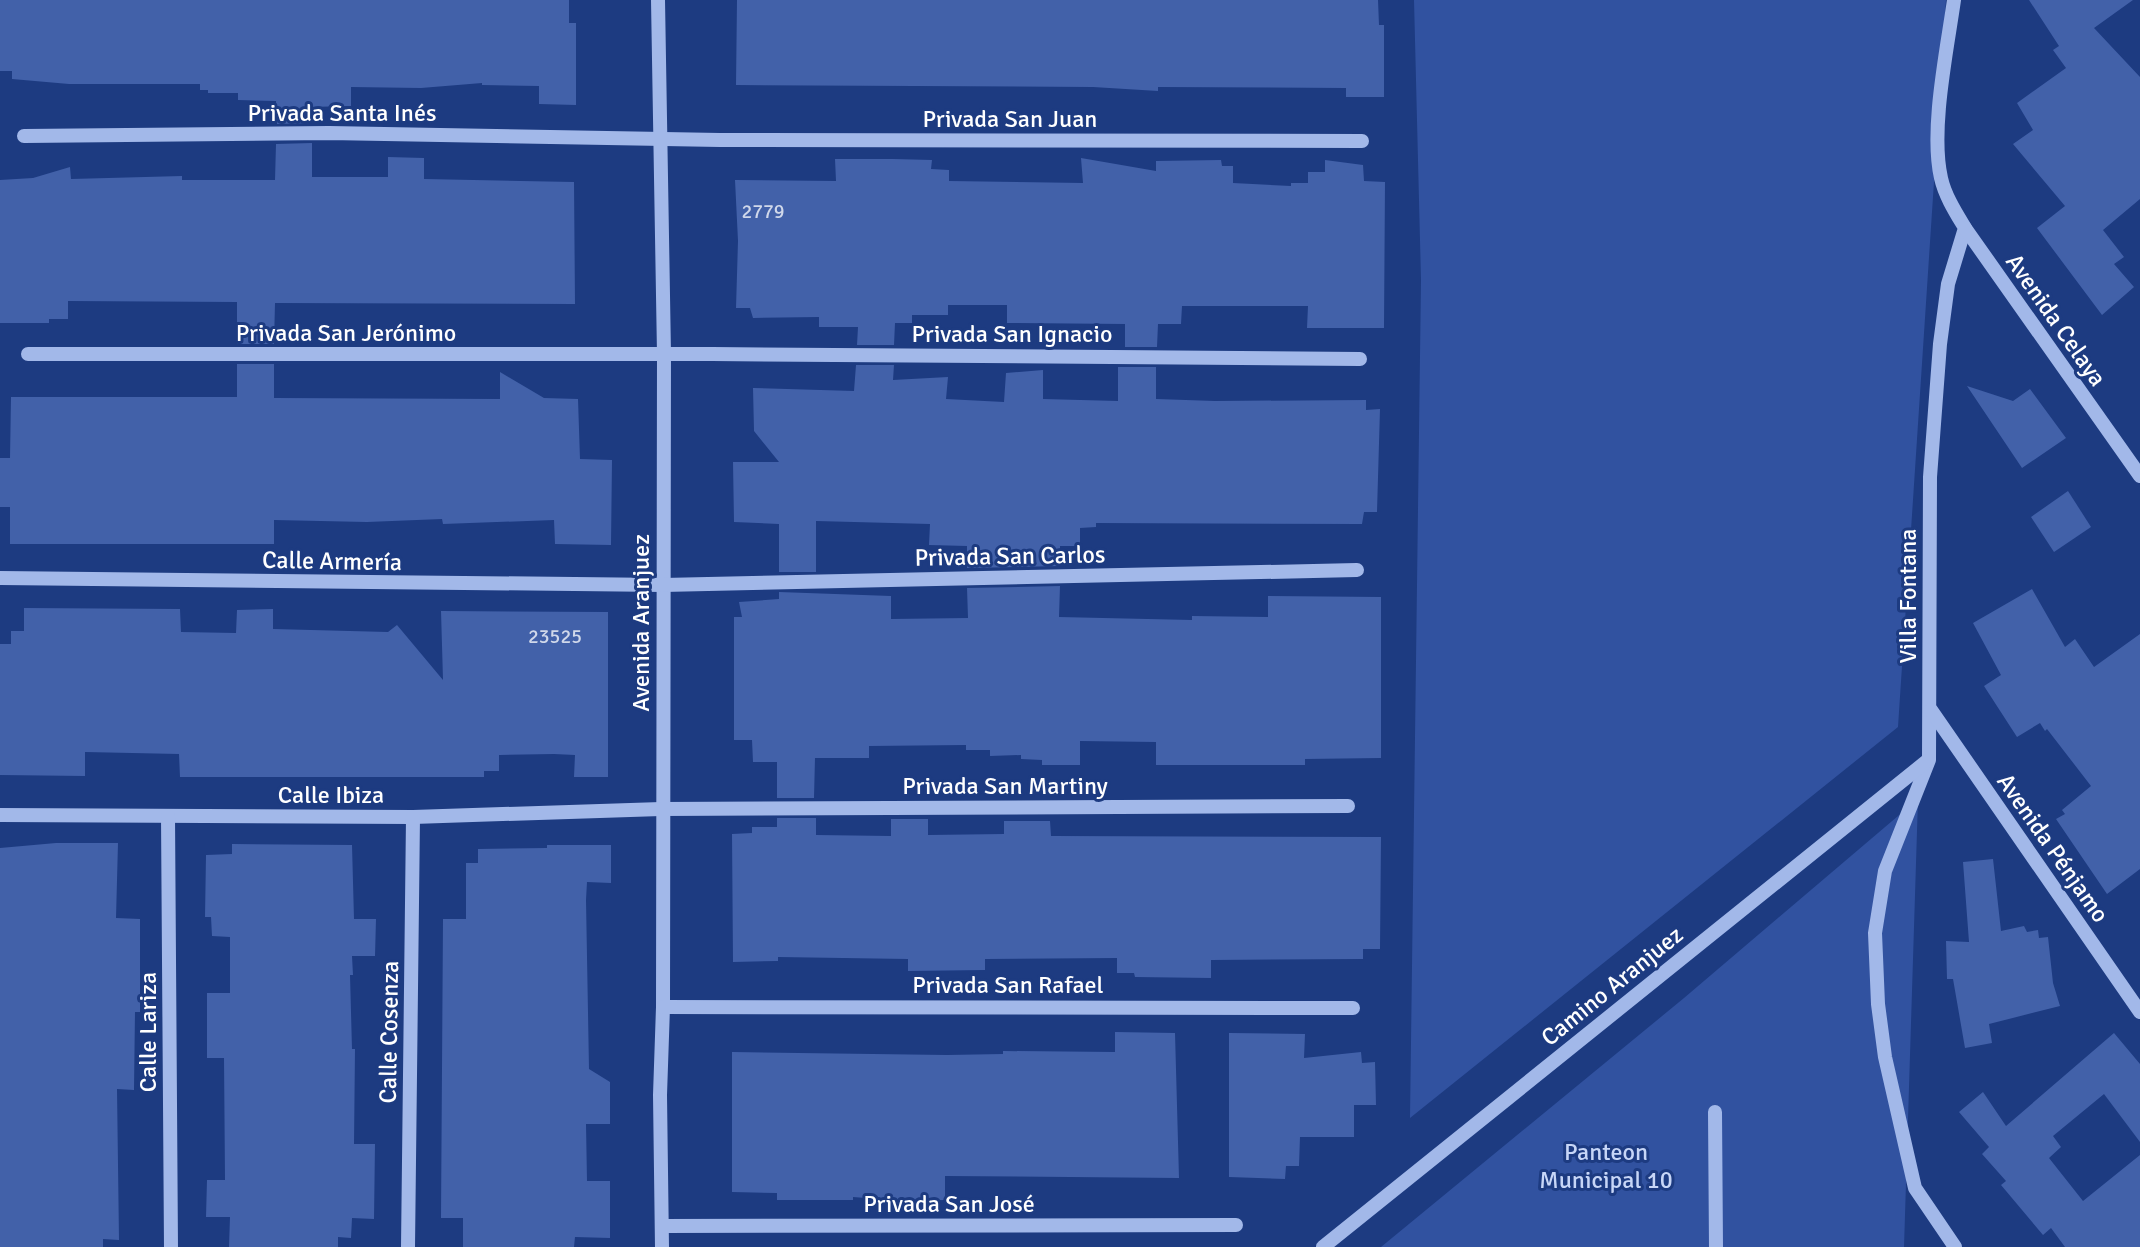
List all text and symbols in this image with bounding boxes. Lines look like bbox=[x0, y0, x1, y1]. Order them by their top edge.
street label: Privada Santa Inés bbox=[248, 98, 436, 128]
street label: Privada San Juan bbox=[923, 104, 1097, 134]
house number: 2779 bbox=[741, 199, 785, 224]
street label: Avenida Celaya bbox=[1999, 248, 2113, 392]
street label: Privada San Jerónimo bbox=[236, 318, 456, 348]
street label: Privada San Ignacio bbox=[911, 319, 1113, 349]
street label: Villa Fontana bbox=[1893, 529, 1923, 663]
street label: Avenida Aranjuez bbox=[626, 534, 656, 712]
street label: Privada San Carlos bbox=[914, 539, 1106, 573]
street label: Calle Armería bbox=[262, 545, 402, 577]
house number: 23525 bbox=[528, 624, 582, 649]
street label: Avenida Pénjamo bbox=[1990, 768, 2116, 928]
street label: Privada San Martiny bbox=[902, 771, 1108, 801]
street label: Calle Ibiza bbox=[278, 780, 384, 810]
street label: Camino Aranjuez bbox=[1535, 920, 1689, 1052]
street label: Calle Cosenza bbox=[373, 960, 405, 1104]
street label: Privada San Rafael bbox=[912, 970, 1104, 1000]
street label: Calle Lariza bbox=[133, 972, 163, 1092]
park label: Panteon Municipal 10 bbox=[1539, 1137, 1673, 1195]
street label: Privada San José bbox=[863, 1189, 1035, 1219]

